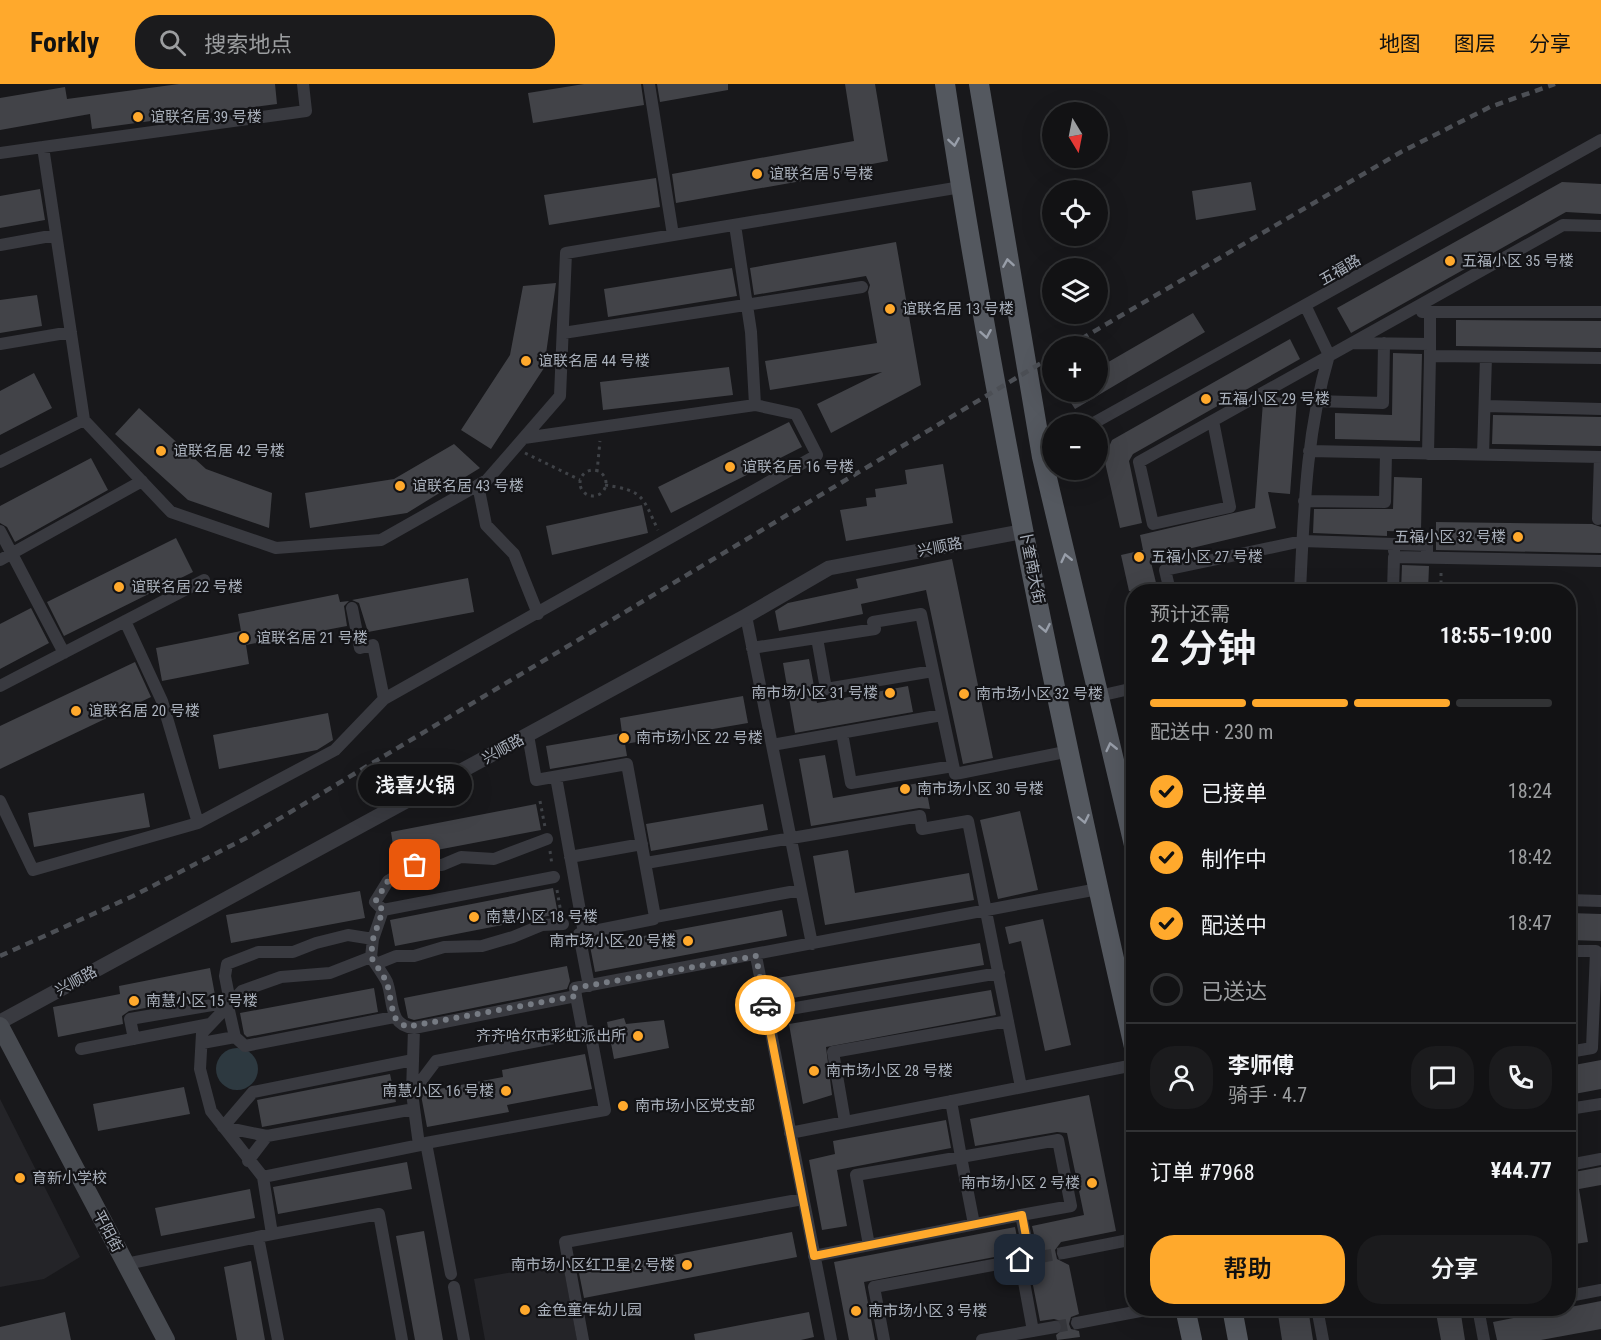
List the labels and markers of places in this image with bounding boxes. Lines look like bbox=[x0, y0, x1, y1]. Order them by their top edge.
place label: 谊联名居 39 号楼 bbox=[150, 108, 262, 126]
marker: 谊联名居 39 号楼 bbox=[131, 110, 145, 124]
place label: 谊联名居 5 号楼 bbox=[769, 165, 873, 183]
marker: 谊联名居 5 号楼 bbox=[750, 167, 764, 181]
place label: 五福小区 35 号楼 bbox=[1462, 252, 1574, 270]
marker: 五福小区 35 号楼 bbox=[1443, 254, 1457, 268]
place label: 谊联名居 13 号楼 bbox=[902, 300, 1014, 318]
marker: 谊联名居 13 号楼 bbox=[883, 302, 897, 316]
place label: 谊联名居 44 号楼 bbox=[538, 352, 650, 370]
marker: 谊联名居 44 号楼 bbox=[519, 354, 533, 368]
place label: 五福小区 29 号楼 bbox=[1218, 390, 1330, 408]
marker: 五福小区 29 号楼 bbox=[1199, 392, 1213, 406]
place label: 谊联名居 42 号楼 bbox=[173, 442, 285, 460]
marker: 谊联名居 42 号楼 bbox=[154, 444, 168, 458]
place label: 谊联名居 16 号楼 bbox=[742, 458, 854, 476]
marker: 谊联名居 16 号楼 bbox=[723, 460, 737, 474]
place label: 谊联名居 43 号楼 bbox=[412, 477, 524, 495]
marker: 谊联名居 43 号楼 bbox=[393, 479, 407, 493]
place label: 五福小区 32 号楼 bbox=[1394, 528, 1506, 546]
marker: 五福小区 32 号楼 bbox=[1511, 530, 1525, 544]
place label: 五福小区 27 号楼 bbox=[1151, 548, 1263, 566]
marker: 五福小区 27 号楼 bbox=[1132, 550, 1146, 564]
place label: 谊联名居 22 号楼 bbox=[131, 578, 243, 596]
marker: 谊联名居 22 号楼 bbox=[112, 580, 126, 594]
place label: 谊联名居 21 号楼 bbox=[256, 629, 368, 647]
marker: 谊联名居 21 号楼 bbox=[237, 631, 251, 645]
place label: 南市场小区 31 号楼 bbox=[751, 684, 878, 702]
place label: 南市场小区 32 号楼 bbox=[976, 685, 1103, 703]
marker: 南市场小区 31 号楼 bbox=[883, 686, 897, 700]
marker: 南市场小区 32 号楼 bbox=[957, 687, 971, 701]
place label: 谊联名居 20 号楼 bbox=[88, 702, 200, 720]
marker: 谊联名居 20 号楼 bbox=[69, 704, 83, 718]
place label: 南市场小区 22 号楼 bbox=[636, 729, 763, 747]
marker: 南市场小区 22 号楼 bbox=[617, 731, 631, 745]
callout: 浅喜火锅 bbox=[358, 763, 472, 805]
place label: 南市场小区 30 号楼 bbox=[917, 780, 1044, 798]
marker: 南市场小区 30 号楼 bbox=[898, 782, 912, 796]
pin bbox=[389, 839, 440, 890]
place label: 南慧小区 18 号楼 bbox=[486, 908, 598, 926]
marker: 南慧小区 18 号楼 bbox=[467, 910, 481, 924]
place label: 南市场小区 20 号楼 bbox=[549, 932, 676, 950]
marker: 南市场小区 20 号楼 bbox=[681, 934, 695, 948]
place label: 南慧小区 15 号楼 bbox=[146, 992, 258, 1010]
marker: 南慧小区 15 号楼 bbox=[127, 994, 141, 1008]
place label: 齐齐哈尔市彩虹派出所 bbox=[476, 1027, 626, 1045]
marker: 齐齐哈尔市彩虹派出所 bbox=[631, 1029, 645, 1043]
place label: 南市场小区 28 号楼 bbox=[826, 1062, 953, 1080]
marker: 南市场小区 28 号楼 bbox=[807, 1064, 821, 1078]
place label: 南慧小区 16 号楼 bbox=[382, 1082, 494, 1100]
marker: 南慧小区 16 号楼 bbox=[499, 1084, 513, 1098]
place label: 南市场小区党支部 bbox=[635, 1097, 755, 1115]
marker: 南市场小区党支部 bbox=[616, 1099, 630, 1113]
place label: 育新小学校 bbox=[32, 1169, 107, 1187]
marker: 育新小学校 bbox=[13, 1171, 27, 1185]
place label: 南市场小区 2 号楼 bbox=[961, 1174, 1080, 1192]
marker: 南市场小区 2 号楼 bbox=[1085, 1176, 1099, 1190]
pin bbox=[994, 1234, 1045, 1285]
place label: 南市场小区红卫星 2 号楼 bbox=[511, 1256, 675, 1274]
marker: 南市场小区红卫星 2 号楼 bbox=[680, 1258, 694, 1272]
place label: 金色童年幼儿园 bbox=[537, 1301, 642, 1319]
place label: 南市场小区 3 号楼 bbox=[868, 1302, 987, 1320]
marker: 金色童年幼儿园 bbox=[518, 1303, 532, 1317]
marker: 南市场小区 3 号楼 bbox=[849, 1304, 863, 1318]

